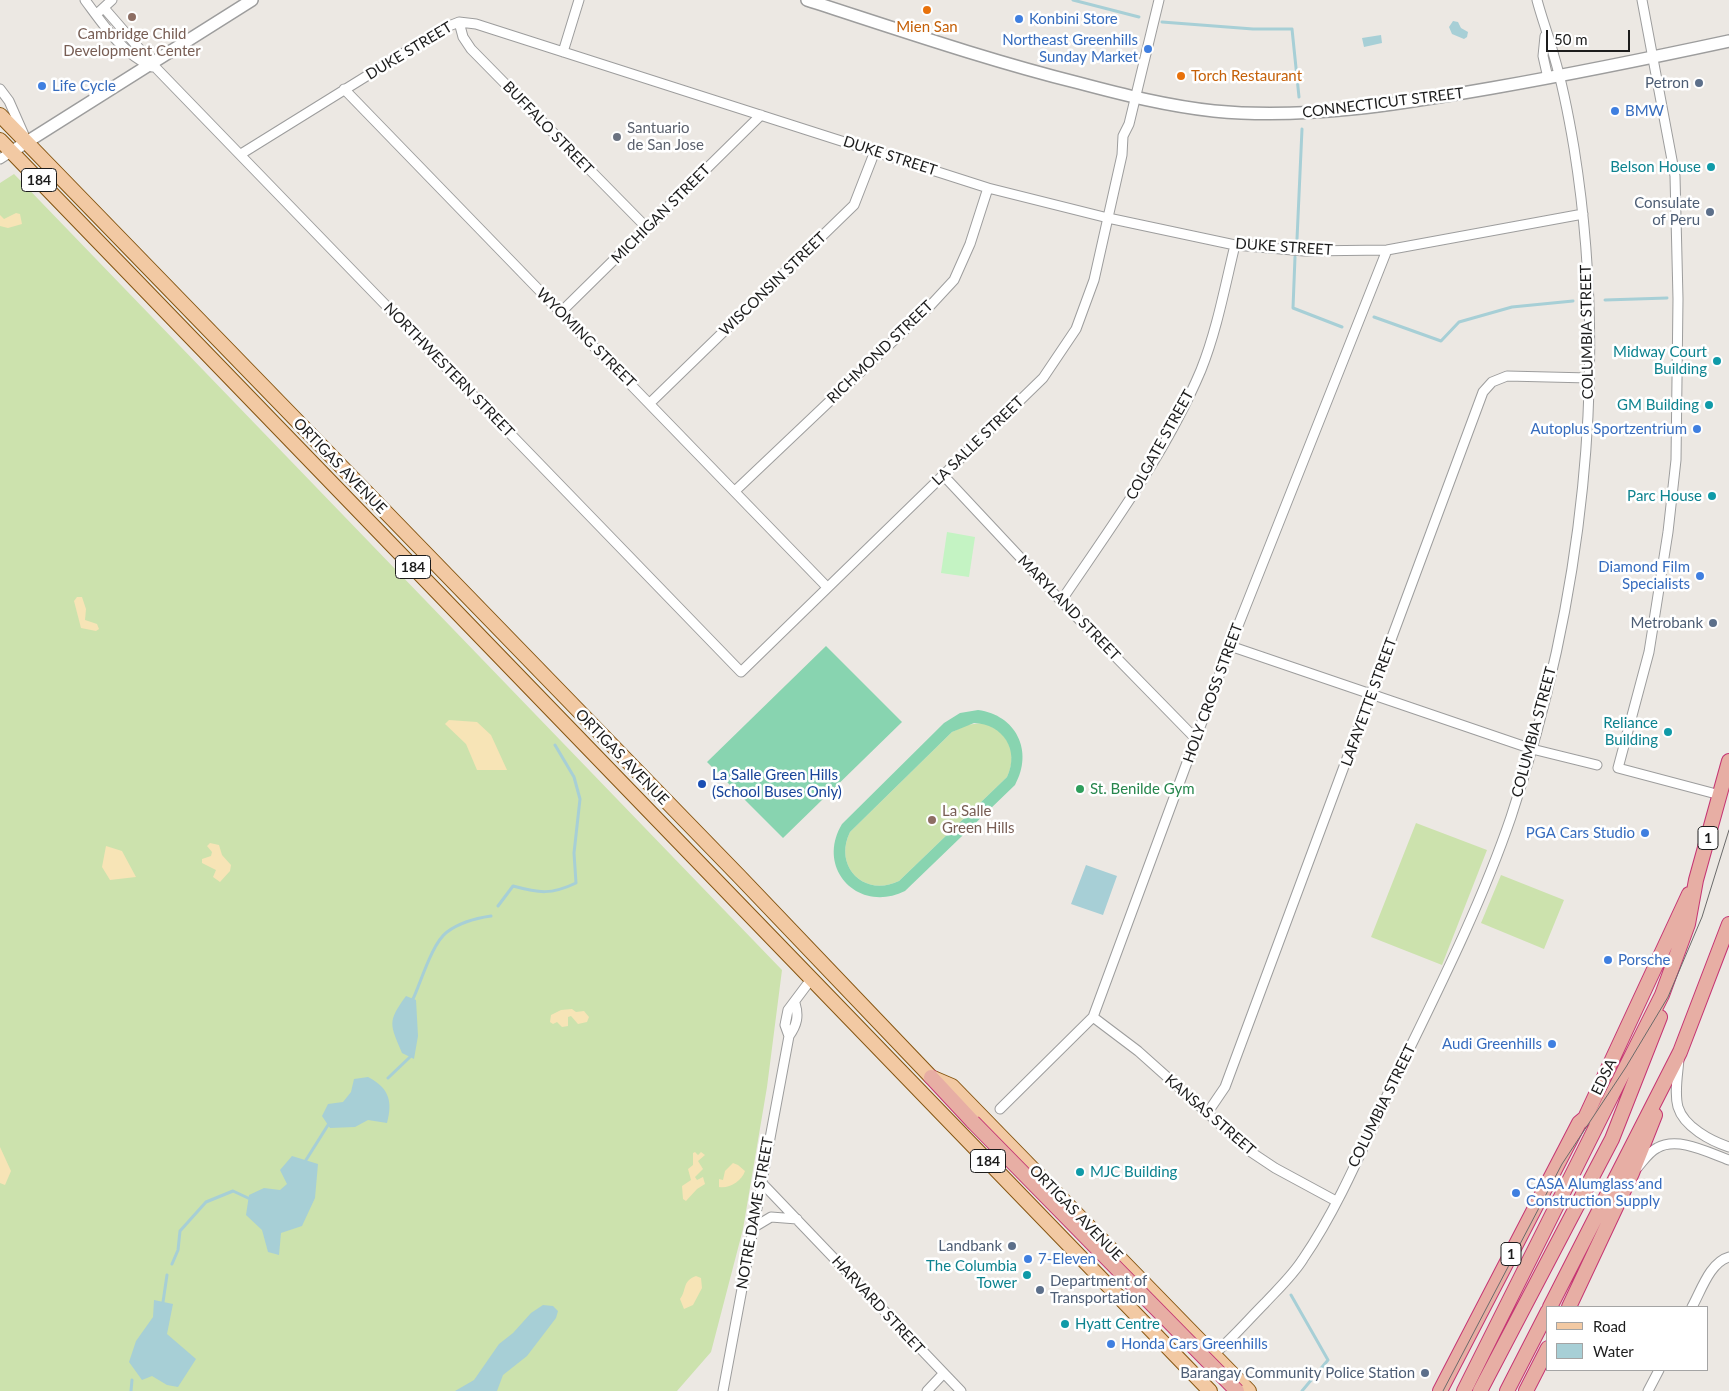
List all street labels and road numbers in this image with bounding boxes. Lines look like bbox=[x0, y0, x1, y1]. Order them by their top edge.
street label: DUKE STREET bbox=[363, 18, 455, 84]
street label: BUFFALO STREET bbox=[499, 78, 597, 178]
street label: CONNECTICUT STREET bbox=[1301, 84, 1465, 122]
street label: DUKE STREET bbox=[841, 132, 939, 180]
street label: MICHIGAN STREET bbox=[608, 161, 714, 267]
road number: 184 bbox=[22, 168, 56, 192]
street label: WISCONSIN STREET bbox=[716, 228, 830, 340]
street label: DUKE STREET bbox=[1235, 235, 1333, 259]
street label: COLUMBIA STREET bbox=[1577, 265, 1597, 399]
street label: WYOMING STREET bbox=[533, 285, 639, 391]
street label: RICHMOND STREET bbox=[823, 297, 937, 407]
street label: NORTHWESTERN STREET bbox=[380, 299, 518, 441]
street label: COLGATE STREET bbox=[1122, 387, 1198, 503]
street label: LA SALLE STREET bbox=[928, 393, 1028, 489]
street label: ORTIGAS AVENUE bbox=[290, 414, 390, 518]
street label: MARYLAND STREET bbox=[1014, 552, 1124, 664]
road number: 184 bbox=[396, 556, 430, 578]
street label: HOLY CROSS STREET bbox=[1179, 621, 1247, 765]
street label: LAFAYETTE STREET bbox=[1337, 635, 1401, 769]
street label: COLUMBIA STREET bbox=[1508, 665, 1560, 799]
street label: ORTIGAS AVENUE bbox=[572, 705, 672, 809]
road number: 1 bbox=[1698, 826, 1718, 850]
street label: COLUMBIA STREET bbox=[1344, 1042, 1420, 1170]
street label: EDSA bbox=[1588, 1056, 1620, 1098]
street label: KANSAS STREET bbox=[1161, 1071, 1259, 1159]
street label: NOTRE DAME STREET bbox=[733, 1136, 777, 1290]
road number: 184 bbox=[970, 1150, 1006, 1172]
street label: ORTIGAS AVENUE bbox=[1026, 1161, 1126, 1265]
road number: 1 bbox=[1501, 1242, 1521, 1266]
street label: HARVARD STREET bbox=[828, 1252, 928, 1358]

